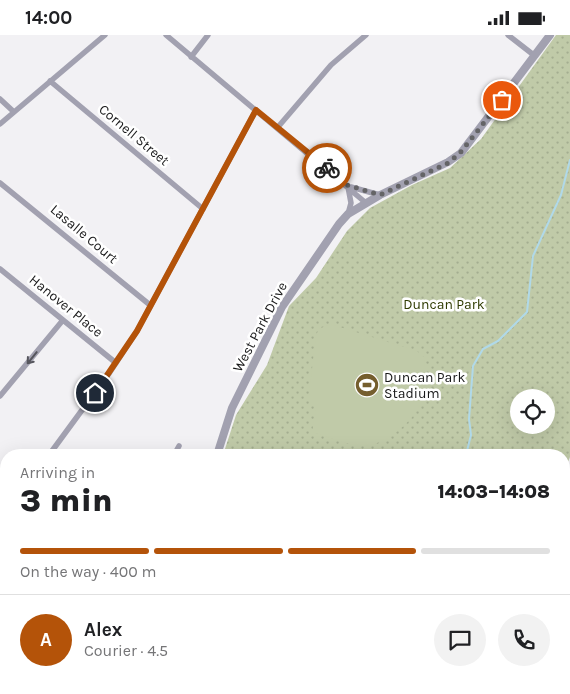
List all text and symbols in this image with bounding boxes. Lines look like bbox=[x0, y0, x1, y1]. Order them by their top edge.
text: 14:00 bbox=[25, 7, 72, 29]
pin bbox=[481, 79, 523, 121]
icon: bag bbox=[488, 86, 516, 114]
street label: Cornell Street bbox=[95, 101, 173, 169]
courier bbox=[302, 143, 352, 193]
icon: bike bbox=[313, 154, 341, 182]
street label: Lasalle Court bbox=[47, 201, 121, 267]
street label: Hanover Place bbox=[26, 271, 106, 341]
street label: West Park Drive bbox=[229, 279, 291, 375]
park label: Duncan Park bbox=[403, 296, 485, 313]
one-way arrow bbox=[26, 351, 38, 364]
place label: Duncan Park Stadium bbox=[384, 369, 465, 402]
pin bbox=[74, 372, 116, 414]
sports icon: Duncan Park Stadium bbox=[354, 372, 380, 398]
icon: home bbox=[81, 379, 109, 407]
map controls bbox=[510, 389, 555, 434]
button: locate bbox=[510, 389, 555, 434]
text: Arriving in bbox=[20, 463, 95, 482]
text: 14:03–14:08 bbox=[438, 481, 550, 503]
text: 3 min bbox=[20, 482, 113, 519]
text: On the way · 400 m bbox=[20, 562, 156, 581]
button: chat bbox=[434, 614, 486, 666]
button: phone bbox=[498, 614, 550, 666]
text: Alex bbox=[84, 619, 122, 641]
text: A bbox=[40, 629, 52, 651]
text: Courier · 4.5 bbox=[84, 641, 168, 660]

